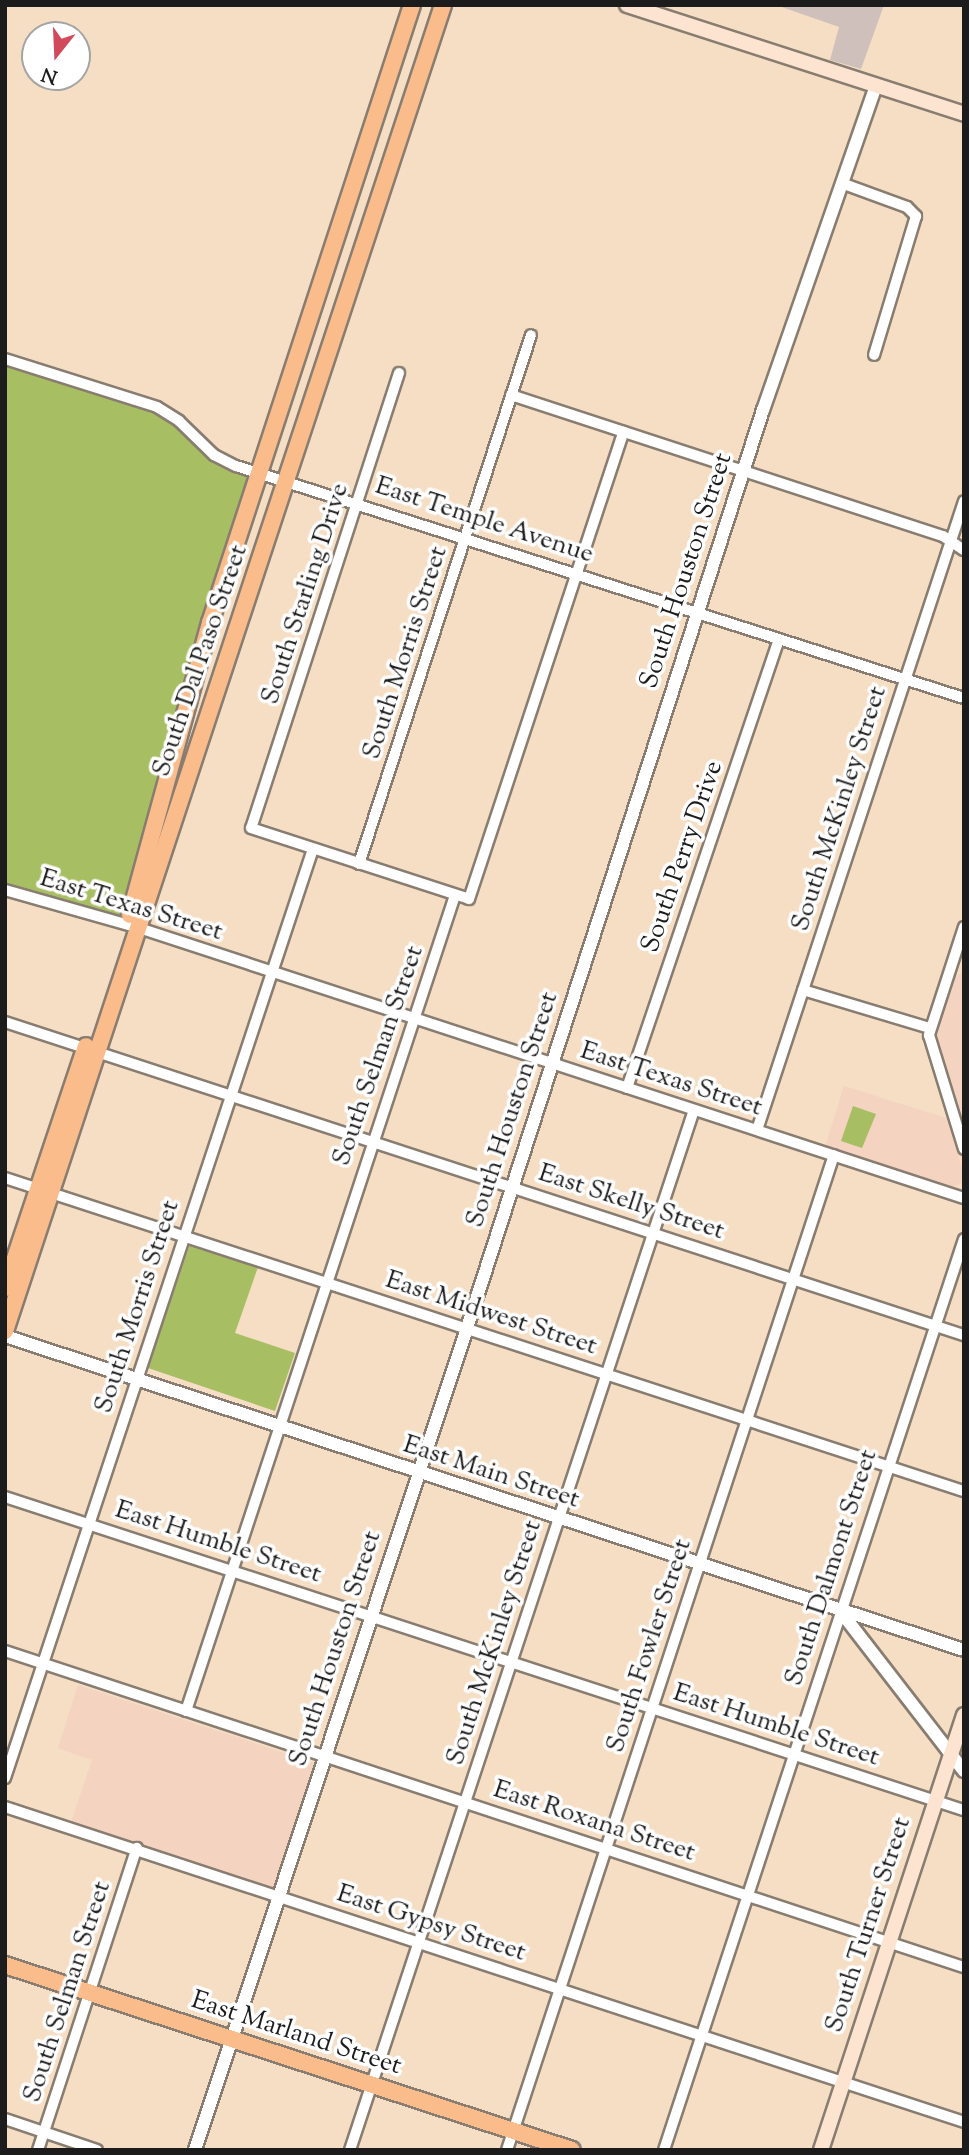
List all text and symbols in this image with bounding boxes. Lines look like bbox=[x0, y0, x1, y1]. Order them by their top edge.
north arrow bbox=[21, 21, 91, 91]
text: N bbox=[39, 59, 61, 90]
street label: South Houston Street bbox=[634, 449, 740, 693]
street label: East Temple Avenue bbox=[371, 471, 597, 571]
street label: South Starling Drive bbox=[256, 480, 356, 708]
street label: South Dal Paso Street bbox=[147, 541, 255, 781]
street label: South Morris Street bbox=[357, 543, 455, 763]
street label: South McKinley Street bbox=[786, 683, 894, 935]
street label: South Perry Drive bbox=[636, 757, 730, 957]
street label: East Texas Street bbox=[36, 863, 226, 949]
street label: South Selman Street bbox=[327, 942, 431, 1170]
street label: South Houston Street bbox=[460, 988, 566, 1232]
street label: East Texas Street bbox=[576, 1036, 766, 1124]
street label: East Skelly Street bbox=[534, 1158, 728, 1248]
street label: South Morris Street bbox=[89, 1197, 187, 1417]
street label: East Midwest Street bbox=[381, 1265, 601, 1363]
street label: East Main Street bbox=[399, 1430, 583, 1516]
street label: South Dalmont Street bbox=[779, 1446, 885, 1690]
street label: East Humble Street bbox=[111, 1495, 325, 1591]
street label: South McKinley Street bbox=[441, 1517, 549, 1769]
street label: South Houston Street bbox=[283, 1527, 389, 1771]
street label: South Fowler Street bbox=[601, 1535, 699, 1757]
street label: East Humble Street bbox=[669, 1678, 883, 1774]
street label: East Roxana Street bbox=[489, 1775, 699, 1869]
street label: South Turner Street bbox=[819, 1813, 919, 2037]
street label: South Selman Street bbox=[18, 1878, 118, 2106]
street label: East Gypsy Street bbox=[333, 1879, 529, 1969]
street label: East Marland Street bbox=[187, 1985, 405, 2083]

